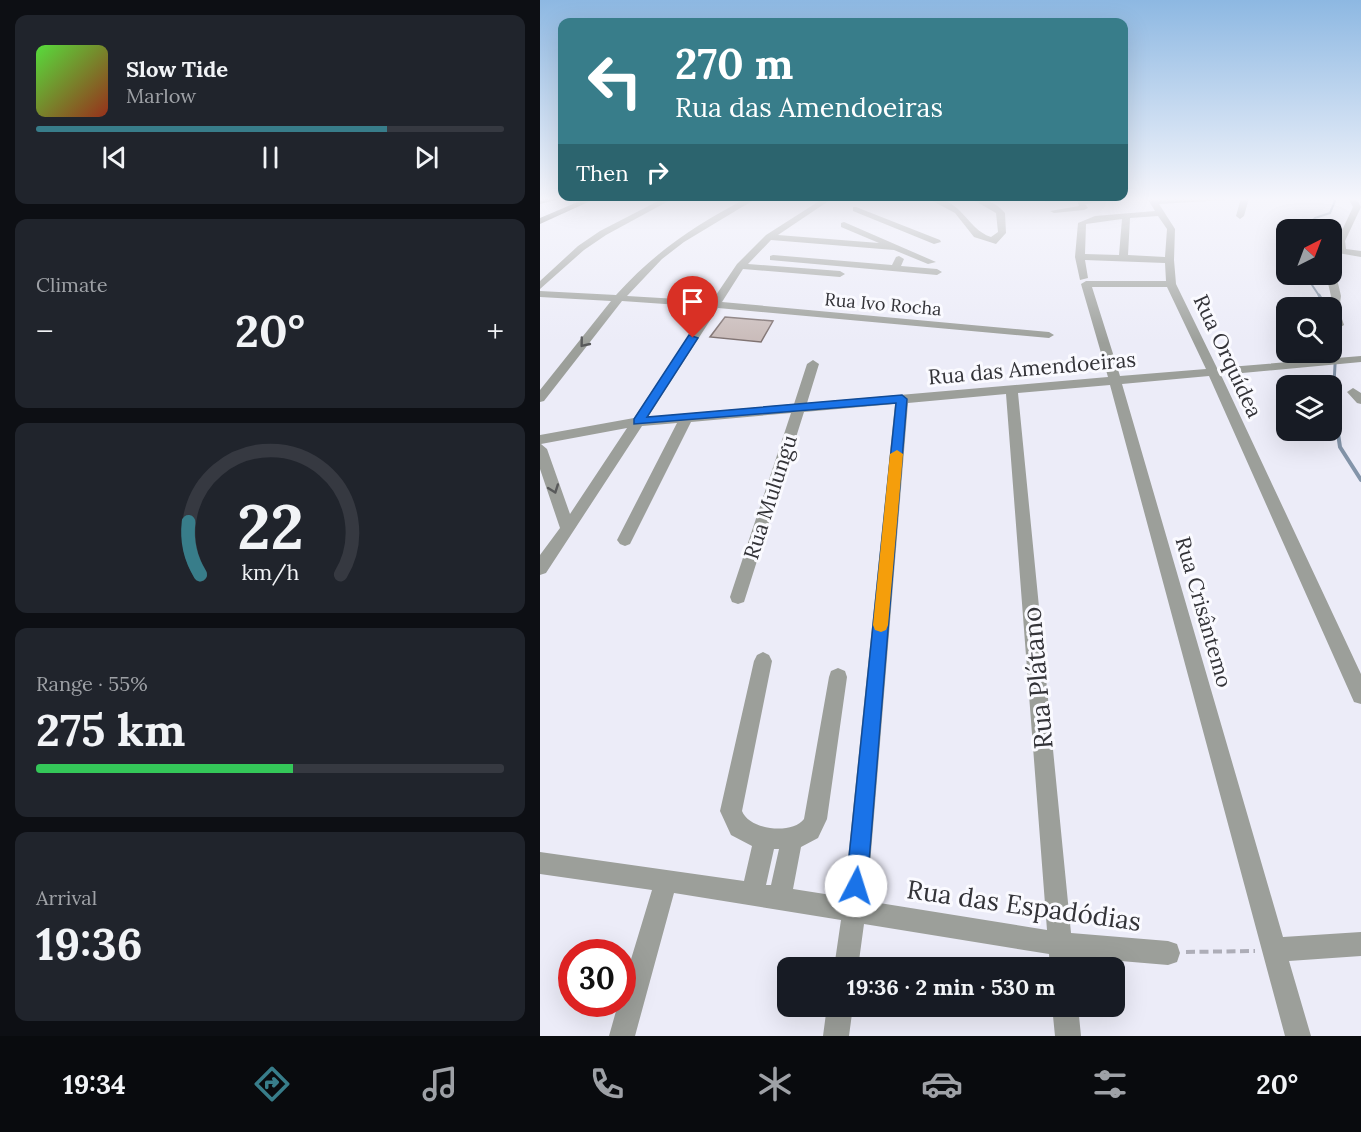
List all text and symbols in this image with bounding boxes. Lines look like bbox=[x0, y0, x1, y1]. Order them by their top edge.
text: 270 m bbox=[675, 37, 793, 91]
icon: left bbox=[576, 42, 654, 120]
text: Slow Tide bbox=[126, 55, 228, 83]
text: Marlow bbox=[126, 83, 196, 108]
text: Rua das Amendoeiras bbox=[675, 90, 943, 124]
icon: previous bbox=[98, 141, 131, 174]
icon: pause bbox=[254, 141, 287, 174]
icon: next bbox=[410, 141, 443, 174]
icon: right bbox=[641, 156, 674, 189]
text: Then bbox=[576, 159, 629, 187]
north arrow bbox=[1276, 219, 1342, 285]
map controls bbox=[1276, 219, 1342, 441]
text: Climate bbox=[36, 272, 108, 297]
pin bbox=[667, 276, 718, 338]
icon: arrive bbox=[676, 285, 709, 318]
street label: Rua Ivo Rocha bbox=[824, 287, 942, 321]
street label: Rua Orquídea bbox=[1188, 290, 1268, 422]
button: search bbox=[1276, 297, 1342, 363]
text: 20° bbox=[235, 302, 305, 359]
text: − bbox=[36, 310, 54, 352]
text: + bbox=[486, 310, 504, 352]
one-way arrow bbox=[581, 336, 592, 347]
street label: Rua das Amendoeiras bbox=[927, 345, 1137, 391]
button: layers bbox=[1276, 375, 1342, 441]
street label: Rua Mulungu bbox=[737, 431, 803, 563]
one-way arrow bbox=[547, 483, 560, 494]
text: 22 bbox=[237, 486, 303, 566]
street label: Rua Crisântemo bbox=[1170, 534, 1238, 690]
text: km/h bbox=[241, 558, 299, 586]
street label: Rua Plátano bbox=[1014, 606, 1060, 750]
text: Range · 55% bbox=[36, 671, 148, 696]
text: 275 km bbox=[36, 701, 185, 758]
position arrow bbox=[824, 854, 888, 918]
street label: Rua das Espadódias bbox=[905, 872, 1143, 938]
text: Arrival bbox=[36, 885, 97, 910]
text: 19:36 bbox=[36, 915, 143, 972]
speed limit sign: 30 bbox=[558, 939, 636, 1017]
text: 19:36 · 2 min · 530 m bbox=[847, 973, 1055, 1001]
icon: directions bbox=[251, 1063, 293, 1105]
icon: music bbox=[419, 1063, 461, 1105]
icon: phone bbox=[586, 1063, 628, 1105]
icon: climate bbox=[754, 1063, 796, 1105]
icon: car bbox=[921, 1063, 963, 1105]
icon: filters bbox=[1089, 1063, 1131, 1105]
text: 19:34 bbox=[63, 1067, 126, 1101]
text: 20° bbox=[1256, 1067, 1298, 1101]

